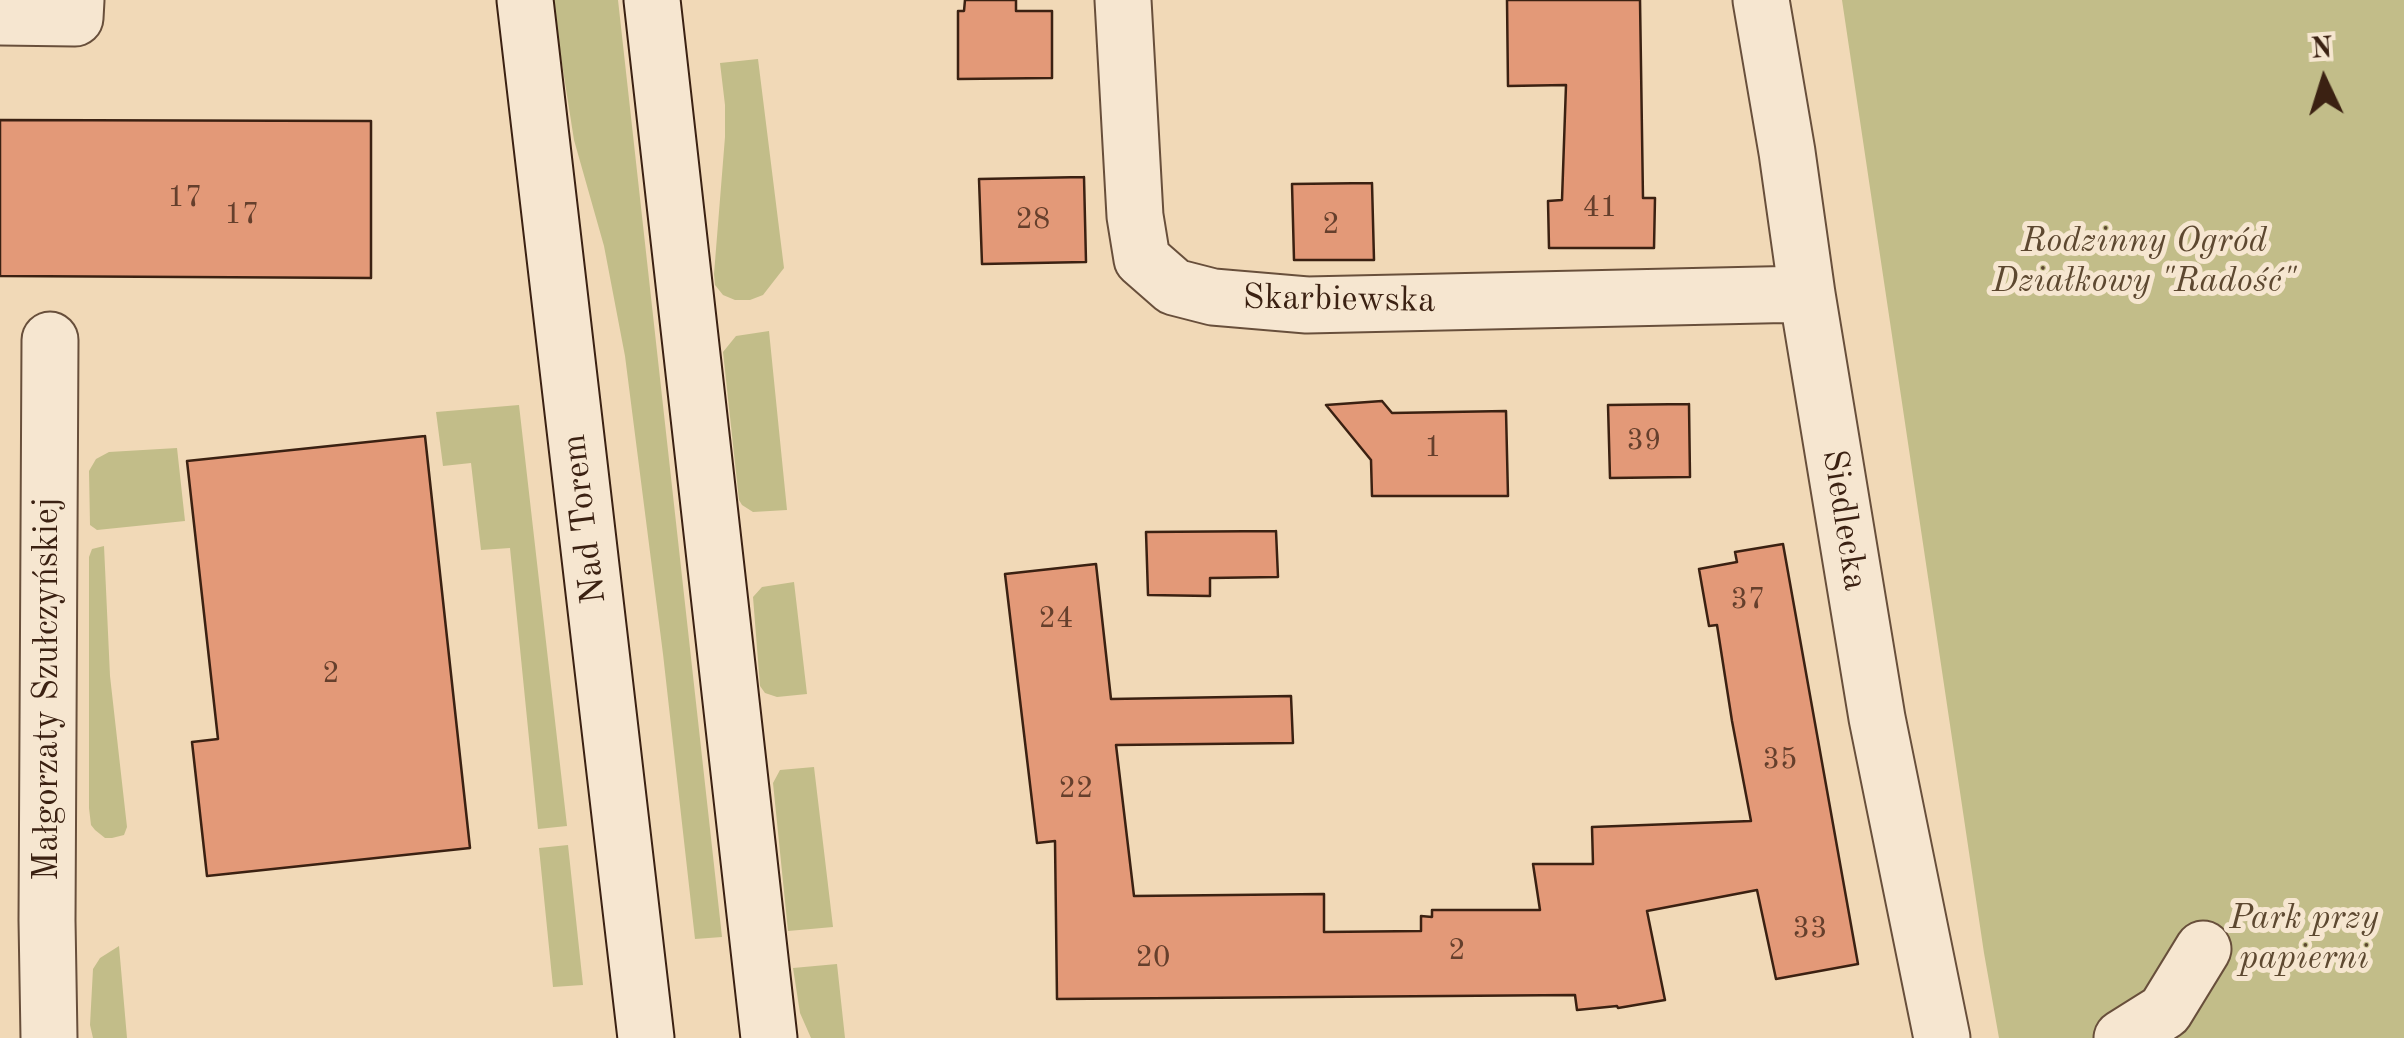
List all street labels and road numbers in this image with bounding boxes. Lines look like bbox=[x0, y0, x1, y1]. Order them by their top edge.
street label: Skarbiewska bbox=[1242, 277, 1436, 323]
street label: Nad Torem bbox=[554, 432, 616, 606]
street label: Siedlecka bbox=[1812, 447, 1876, 593]
street label: Małgorzaty Szułczyńskiej bbox=[27, 497, 69, 881]

